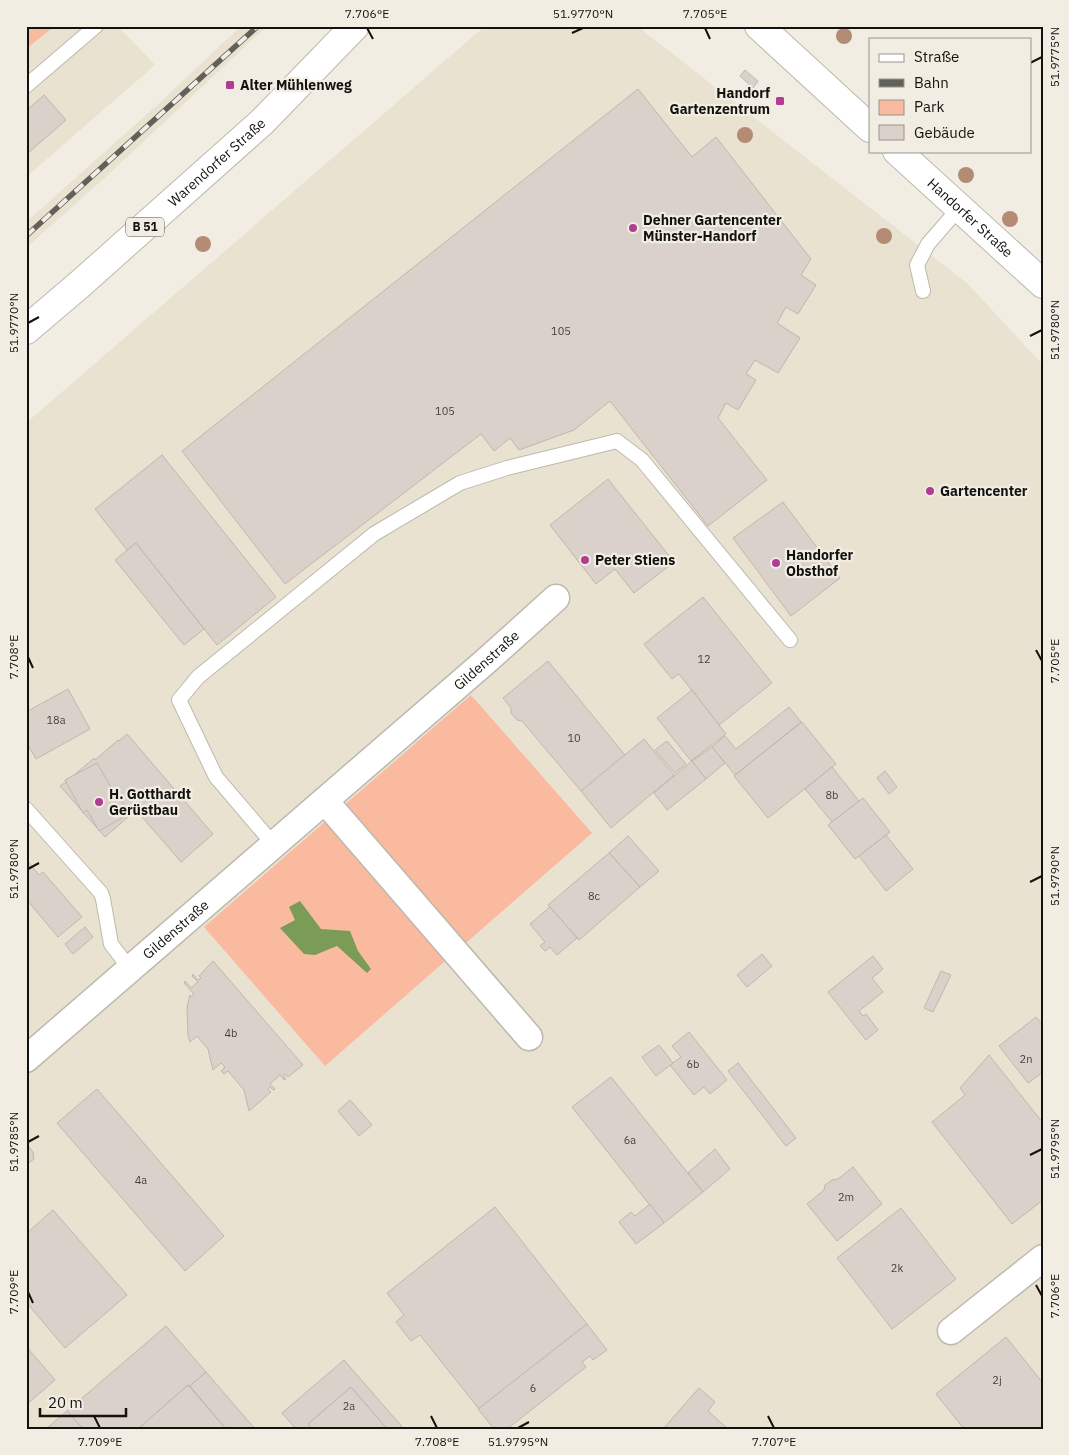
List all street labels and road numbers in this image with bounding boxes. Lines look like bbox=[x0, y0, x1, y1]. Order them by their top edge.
street label: Warendorfer Straße bbox=[164, 114, 270, 210]
street label: Handorfer Straße bbox=[924, 174, 1017, 261]
road number: B 51 bbox=[126, 218, 164, 236]
street label: Gildenstraße bbox=[450, 626, 523, 694]
street label: Gildenstraße bbox=[139, 896, 213, 963]

